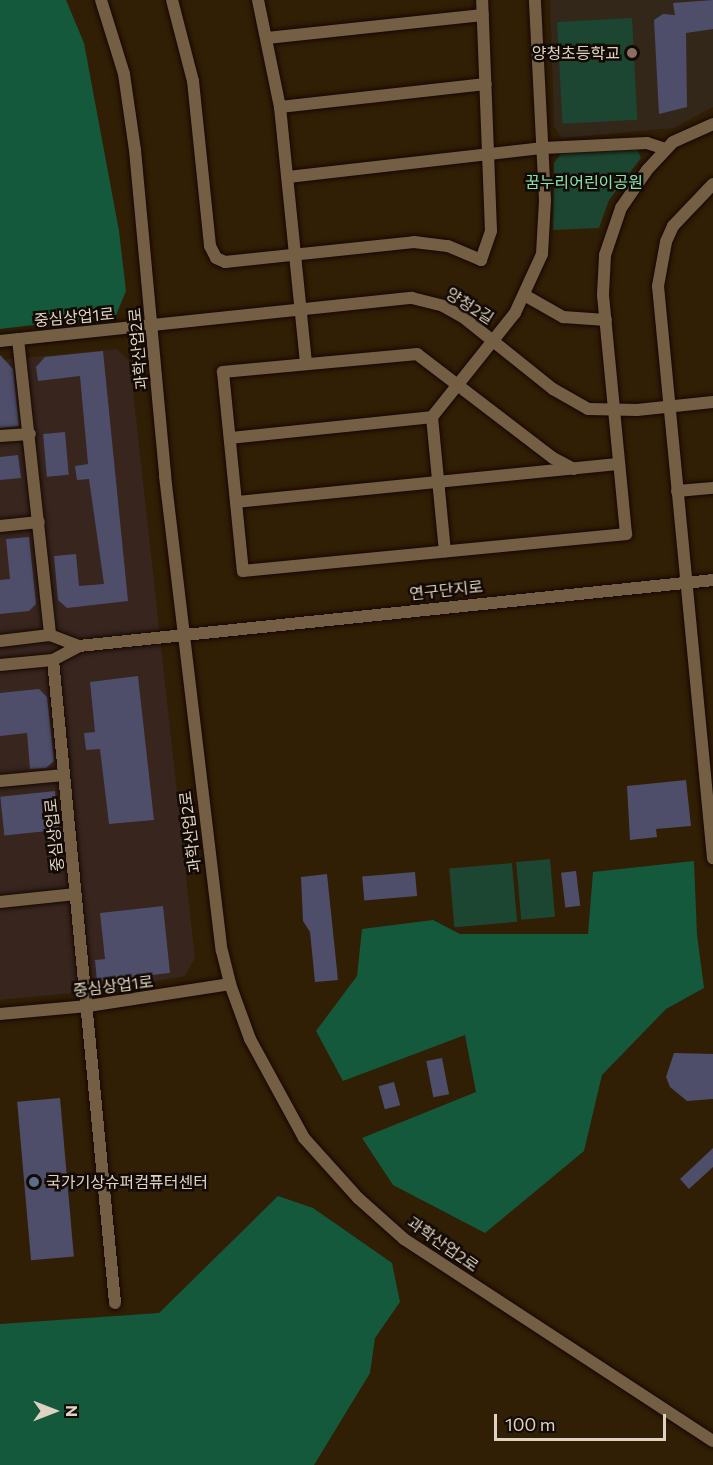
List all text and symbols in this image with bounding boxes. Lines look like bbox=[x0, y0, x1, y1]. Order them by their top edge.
place label: 양청초등학교 bbox=[532, 43, 620, 63]
marker: 양청초등학교 bbox=[625, 46, 639, 60]
park label: 꿈누리어린이공원 bbox=[525, 172, 643, 192]
street label: 양청2길 bbox=[442, 284, 498, 328]
street label: 중심상업1로 bbox=[33, 304, 115, 330]
street label: 과학산업2로 bbox=[125, 307, 151, 391]
street label: 연구단지로 bbox=[408, 577, 484, 603]
street label: 과학산업2로 bbox=[175, 790, 205, 874]
street label: 중심상업로 bbox=[41, 797, 67, 873]
street label: 중심상업1로 bbox=[72, 972, 154, 1000]
place label: 국가기상슈퍼컴퓨터센터 bbox=[46, 1172, 208, 1192]
marker: 국가기상슈퍼컴퓨터센터 bbox=[27, 1175, 41, 1189]
street label: 과학산업2로 bbox=[404, 1212, 482, 1276]
north arrow bbox=[24, 1381, 84, 1441]
scale bar bbox=[497, 1402, 670, 1440]
text: N bbox=[63, 1405, 82, 1417]
text: 100 m bbox=[505, 1413, 555, 1435]

